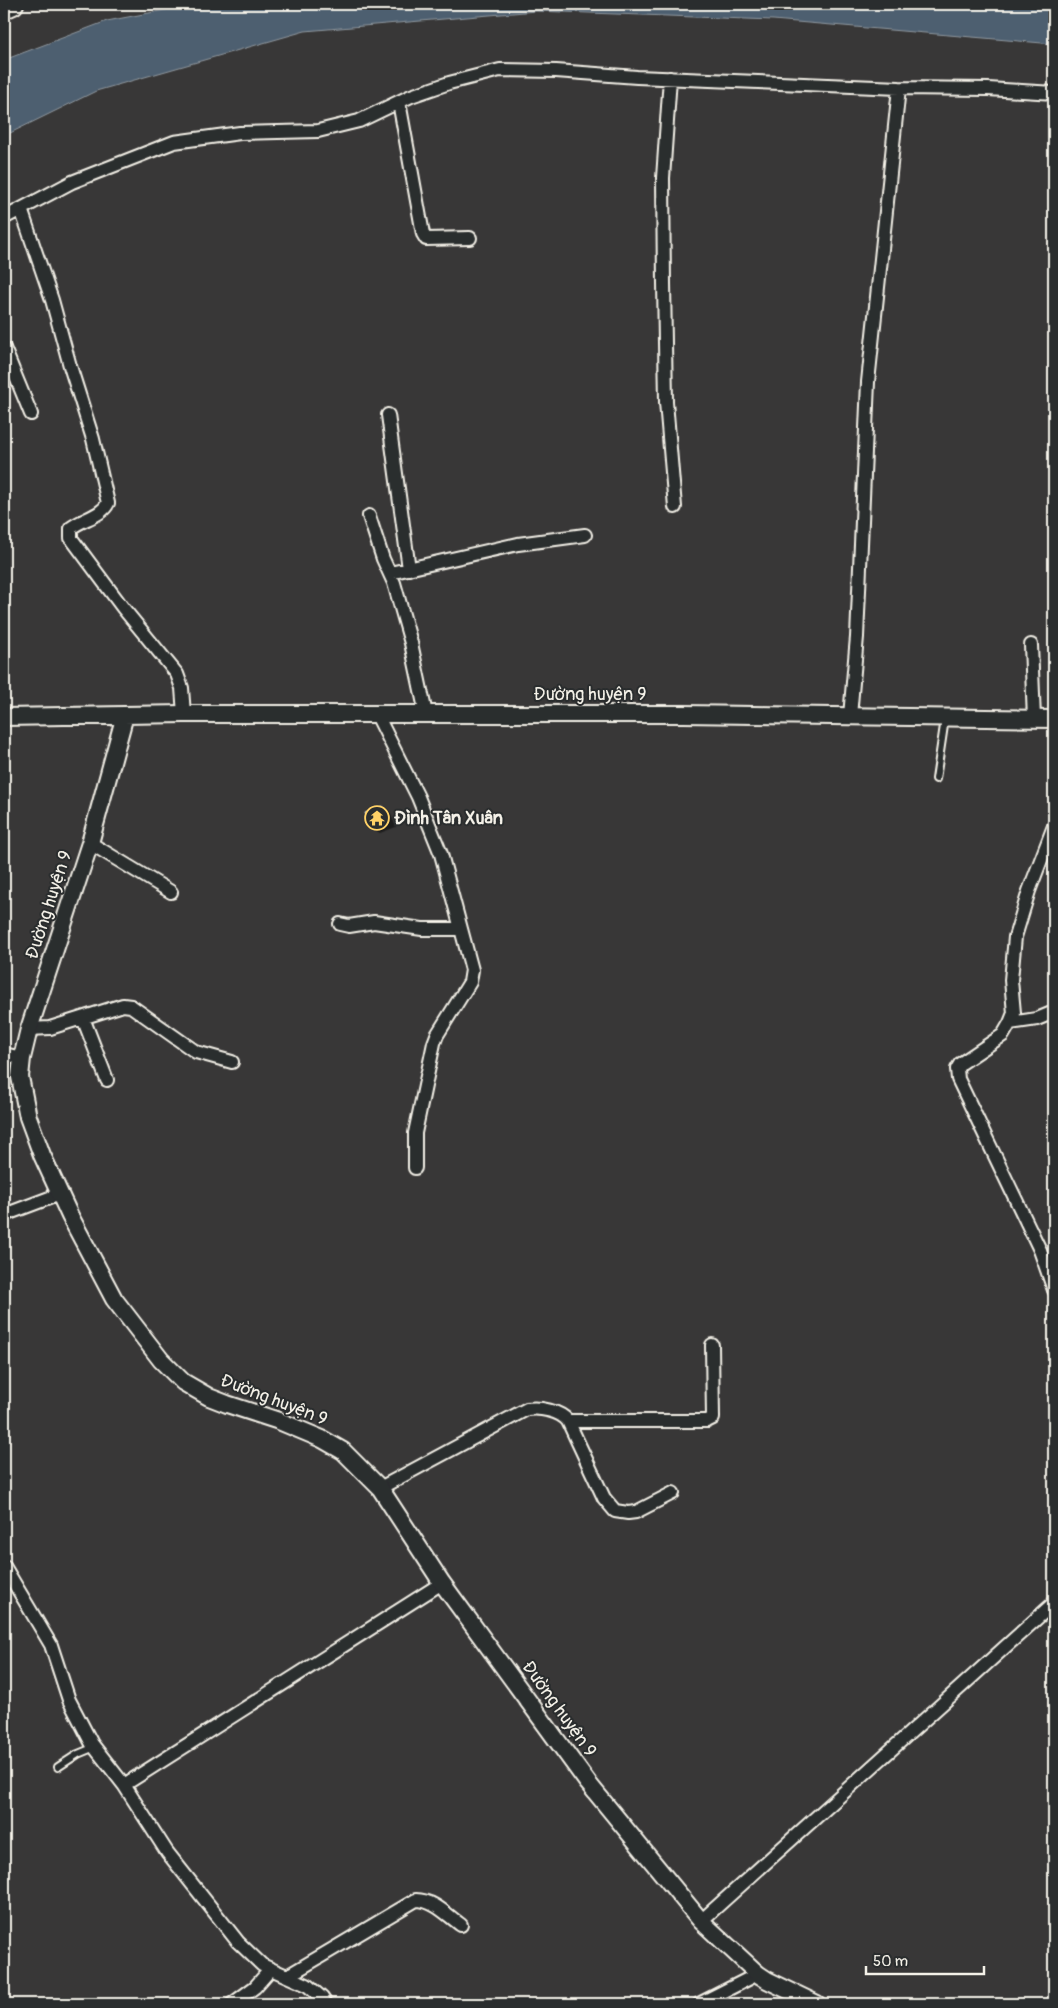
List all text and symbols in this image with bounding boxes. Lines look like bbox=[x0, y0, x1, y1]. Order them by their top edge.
street label: Đường huyện 9 bbox=[534, 683, 646, 706]
temple icon: Đình Tân Xuân bbox=[364, 805, 390, 831]
place label: Đình Tân Xuân bbox=[394, 807, 503, 830]
street label: Đường huyện 9 bbox=[21, 848, 77, 962]
street label: Đường huyện 9 bbox=[217, 1369, 331, 1431]
street label: Đường huyện 9 bbox=[517, 1657, 601, 1761]
scale bar bbox=[866, 1943, 983, 1975]
text: 50 m bbox=[873, 1952, 908, 1971]

